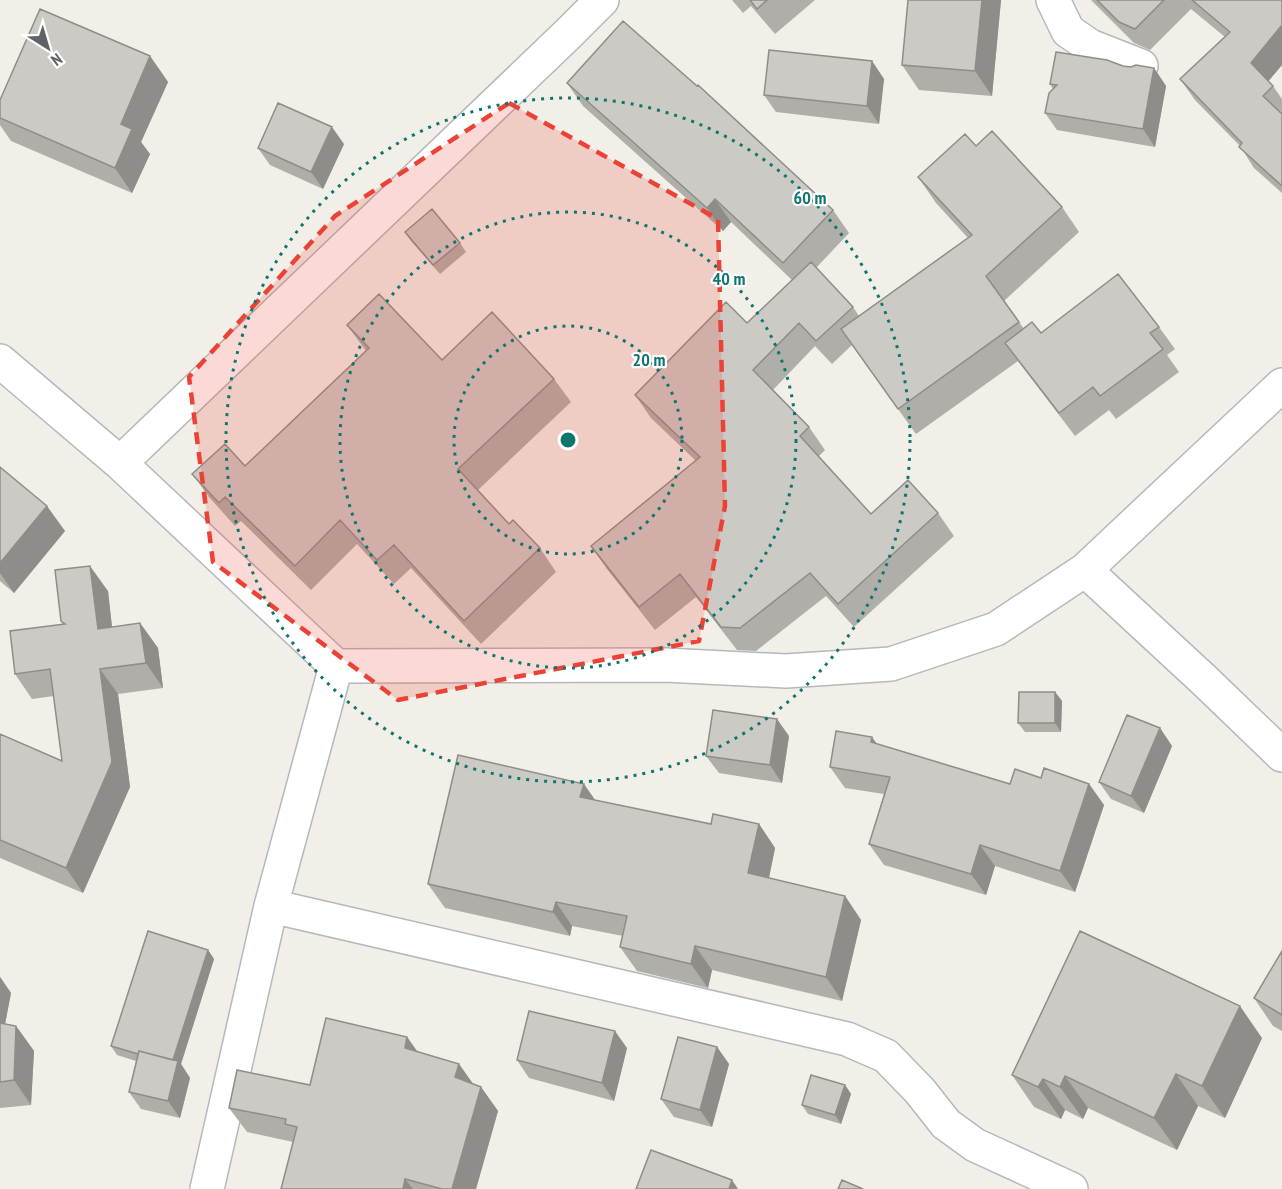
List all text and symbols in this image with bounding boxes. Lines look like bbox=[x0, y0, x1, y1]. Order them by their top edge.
north arrow bbox=[18, 18, 78, 78]
text: N bbox=[48, 49, 66, 71]
text: 60 m bbox=[794, 186, 826, 209]
text: 40 m bbox=[713, 267, 745, 290]
text: 20 m bbox=[633, 348, 665, 371]
centre of rings bbox=[558, 430, 578, 450]

